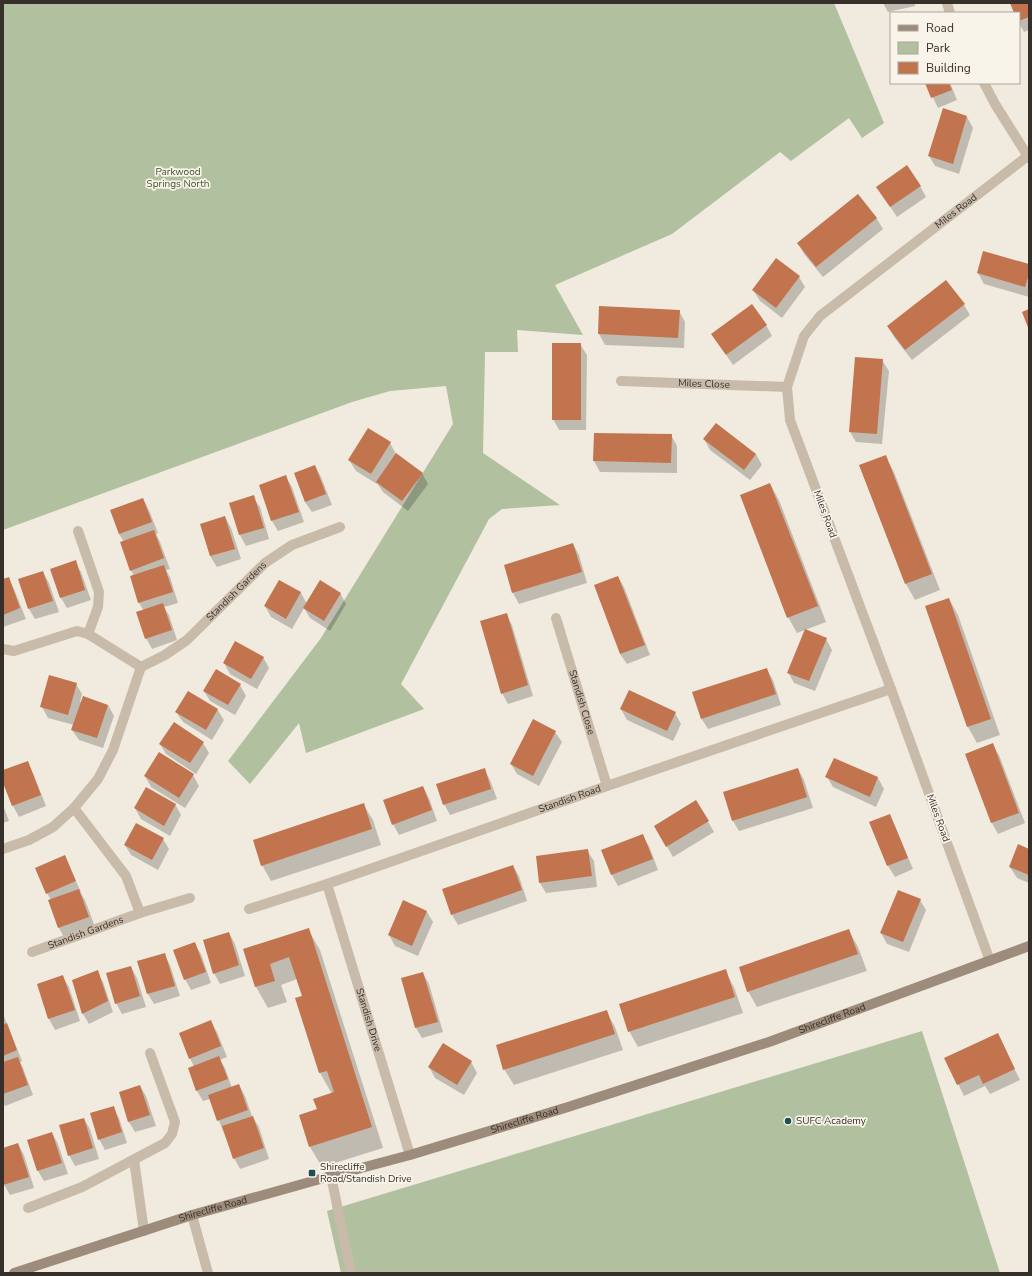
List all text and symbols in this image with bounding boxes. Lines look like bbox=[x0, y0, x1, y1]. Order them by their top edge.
legend bbox=[890, 12, 1020, 84]
text: Road bbox=[926, 20, 954, 36]
text: Park bbox=[926, 40, 951, 56]
text: Building bbox=[926, 60, 971, 76]
park label: Parkwood Springs North bbox=[147, 165, 209, 191]
street label: Miles Road bbox=[932, 190, 980, 232]
street label: Miles Close bbox=[678, 376, 730, 392]
street label: Miles Road bbox=[810, 488, 840, 540]
street label: Standish Gardens bbox=[203, 558, 270, 624]
street label: Standish Close bbox=[565, 668, 598, 736]
street label: Standish Road bbox=[537, 782, 603, 816]
street label: Miles Road bbox=[923, 792, 953, 844]
street label: Standish Gardens bbox=[46, 912, 126, 953]
street label: Standish Drive bbox=[352, 986, 385, 1053]
street label: Shirecliffe Road bbox=[797, 1000, 868, 1037]
street label: Shirecliffe Road bbox=[489, 1103, 560, 1137]
place label: SUFC Academy bbox=[796, 1114, 867, 1128]
marker: SUFC Academy bbox=[783, 1116, 793, 1126]
place label: Shirecliffe Road/Standish Drive bbox=[320, 1160, 412, 1186]
marker: Shirecliffe Road/Standish Drive bbox=[307, 1168, 317, 1178]
street label: Shirecliffe Road bbox=[177, 1193, 249, 1226]

